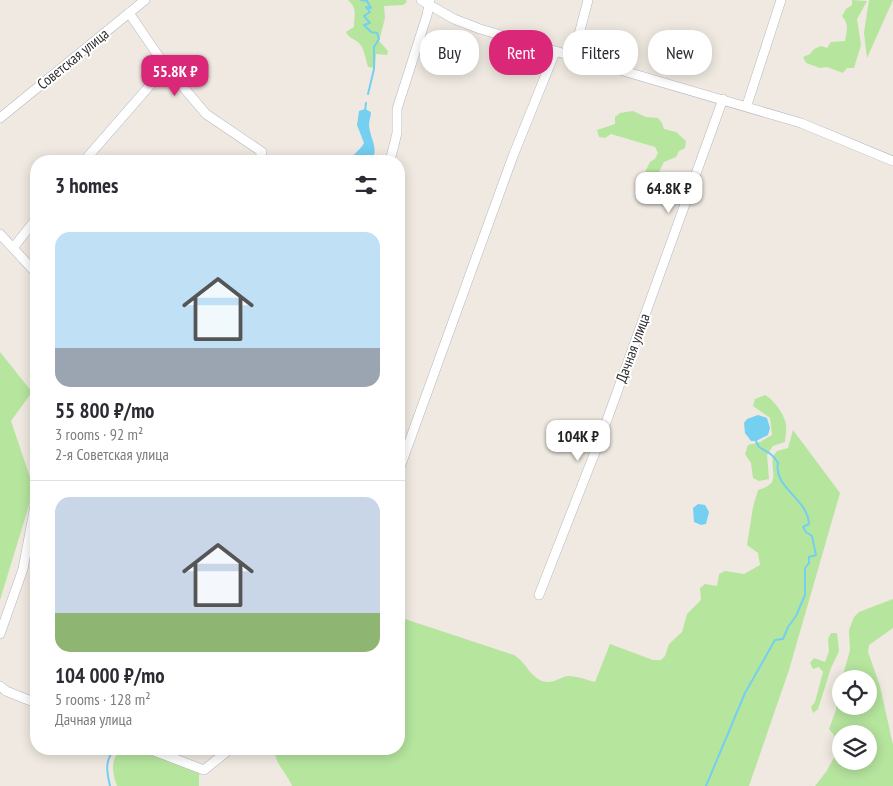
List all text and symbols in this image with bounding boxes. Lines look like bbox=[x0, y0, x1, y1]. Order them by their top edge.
street label: Советская улица bbox=[33, 24, 112, 93]
chip: Buy bbox=[420, 30, 479, 75]
chip: Rent bbox=[489, 30, 553, 75]
chip: Filters bbox=[563, 30, 638, 75]
chip: New bbox=[648, 30, 712, 75]
pin: 55.8K ₽ bbox=[129, 54, 221, 97]
text: 55.8K ₽ bbox=[152, 61, 198, 81]
icon: filters bbox=[352, 171, 380, 199]
text: 3 homes bbox=[55, 172, 118, 199]
pin: 64.8K ₽ bbox=[623, 172, 715, 214]
text: 64.8K ₽ bbox=[646, 178, 692, 198]
icon: home bbox=[173, 264, 263, 354]
street label: Дачная улица bbox=[611, 311, 654, 385]
text: 55 800 ₽/mo bbox=[55, 397, 154, 424]
pin: 104K ₽ bbox=[537, 420, 619, 462]
text: 3 rooms · 92 m² bbox=[55, 424, 143, 444]
text: 104K ₽ bbox=[557, 426, 599, 446]
text: 2-я Советская улица bbox=[55, 444, 169, 464]
icon: home bbox=[173, 530, 263, 620]
text: 104 000 ₽/mo bbox=[55, 662, 164, 689]
map controls bbox=[832, 670, 877, 770]
button: locate bbox=[832, 670, 877, 715]
text: 5 rooms · 128 m² bbox=[55, 689, 151, 709]
text: Дачная улица bbox=[55, 709, 132, 729]
button: layers bbox=[832, 725, 877, 770]

